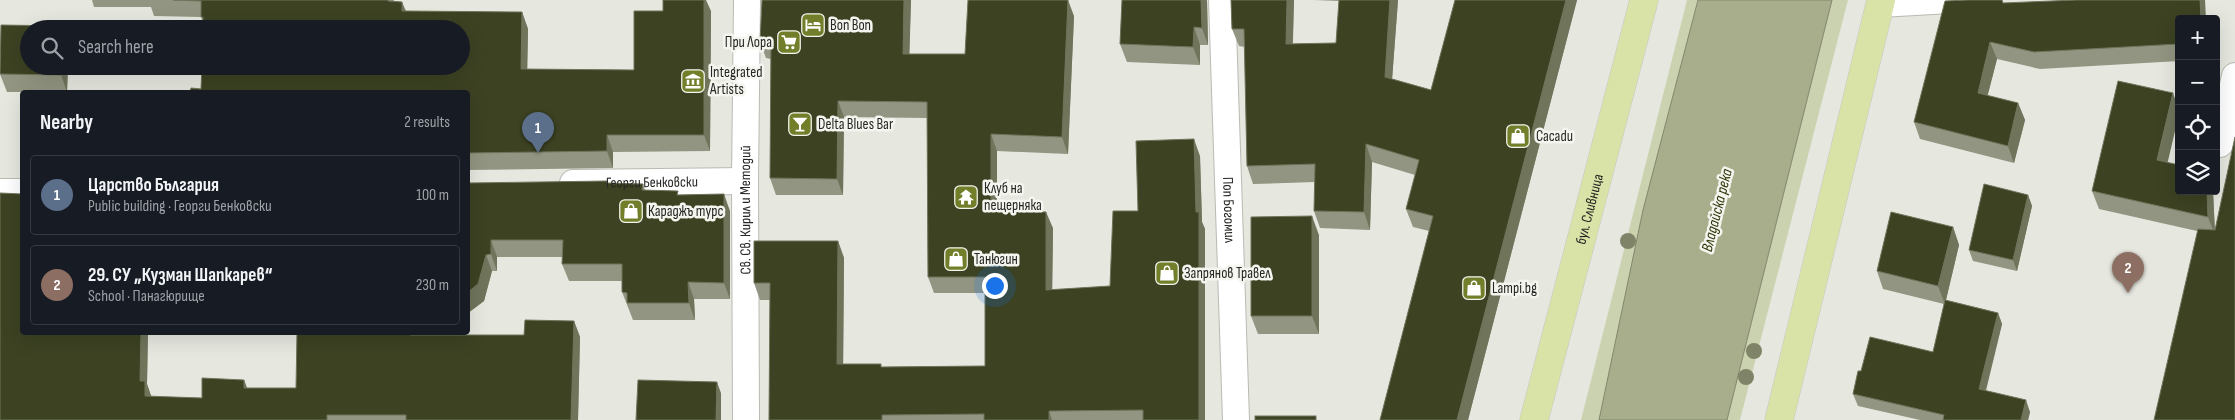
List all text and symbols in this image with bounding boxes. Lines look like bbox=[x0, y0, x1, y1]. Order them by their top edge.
hotel icon: Bon Bon bbox=[800, 12, 826, 38]
map controls bbox=[2175, 15, 2220, 195]
button: + bbox=[2175, 15, 2220, 60]
place label: Bon Bon bbox=[830, 16, 871, 35]
search box bbox=[20, 20, 470, 75]
supermarket icon: При Лора bbox=[776, 29, 802, 55]
place label: При Лора bbox=[725, 33, 772, 52]
icon: search bbox=[38, 34, 66, 62]
text: Search here bbox=[78, 36, 154, 59]
button: − bbox=[2175, 60, 2220, 105]
place label: Integrated Artists bbox=[709, 63, 763, 99]
museum icon: Integrated Artists bbox=[680, 68, 706, 94]
button: locate bbox=[2175, 105, 2220, 150]
text: Nearby bbox=[40, 110, 93, 135]
bar icon: Delta Blues Bar bbox=[787, 111, 813, 137]
pin: 1 bbox=[522, 112, 554, 153]
text: 2 results bbox=[404, 113, 450, 132]
place label: Delta Blues Bar bbox=[818, 115, 894, 134]
shop icon: Cacadu bbox=[1505, 123, 1531, 149]
place label: Cacadu bbox=[1536, 127, 1573, 146]
street label: Св. Св. Кирил и Методий bbox=[736, 145, 755, 275]
button: layers bbox=[2175, 150, 2220, 195]
water label: Владайска река bbox=[1698, 167, 1737, 254]
street label: бул. Сливница bbox=[1571, 172, 1608, 247]
street label: Георги Бенковски bbox=[606, 173, 698, 193]
text: Царство България bbox=[88, 174, 219, 197]
street label: Поп Богомил bbox=[1218, 177, 1239, 244]
place label: Клуб на пещерняка bbox=[984, 179, 1042, 215]
temple icon: Клуб на пещерняка bbox=[953, 184, 979, 210]
text: 1 bbox=[54, 186, 60, 205]
text: 100 m bbox=[416, 186, 449, 205]
text: Public building · Георги Бенковски bbox=[88, 197, 272, 216]
shop icon: Караджъ турс bbox=[618, 198, 644, 224]
place label: Караджъ турс bbox=[648, 202, 723, 221]
shop icon: Танюгин bbox=[943, 246, 969, 272]
place label: Танюгин bbox=[974, 250, 1018, 269]
pin: 2 bbox=[2112, 252, 2144, 293]
shop icon: Запрянов Травел bbox=[1154, 260, 1180, 286]
text: 29. СУ „Кузман Шапкарев“ bbox=[88, 264, 272, 287]
place label: Запрянов Травел bbox=[1184, 264, 1271, 283]
your location bbox=[982, 273, 1008, 299]
shop icon: Lampi.bg bbox=[1461, 275, 1487, 301]
text: 2 bbox=[53, 276, 61, 295]
text: 230 m bbox=[416, 276, 449, 295]
place label: Lampi.bg bbox=[1492, 279, 1537, 298]
text: School · Панагюрище bbox=[88, 287, 205, 306]

